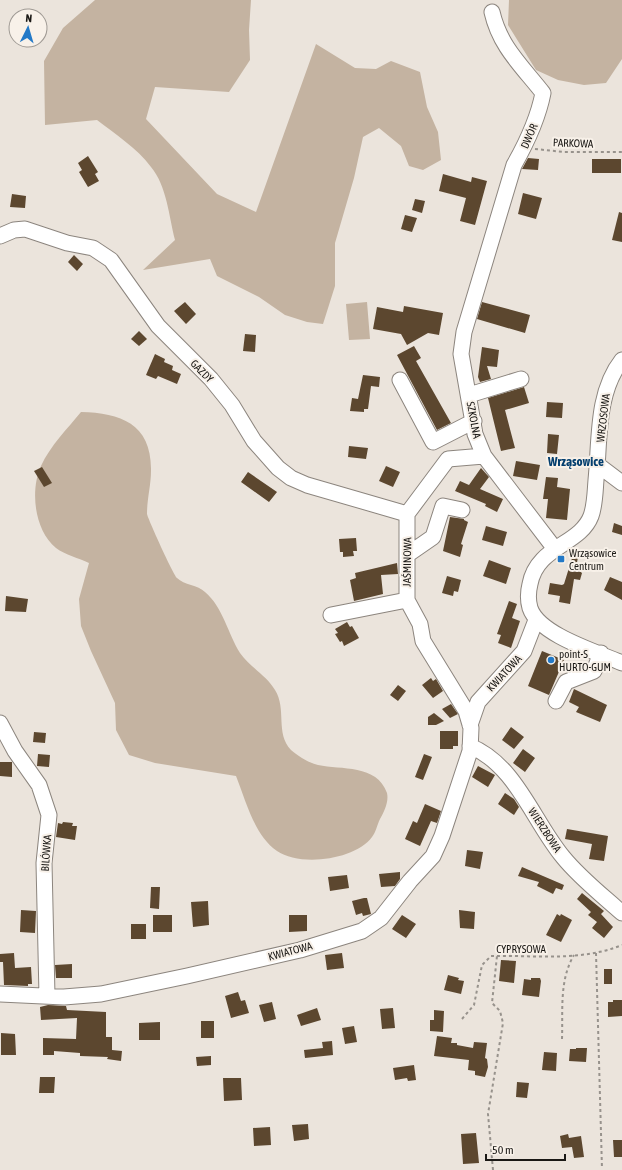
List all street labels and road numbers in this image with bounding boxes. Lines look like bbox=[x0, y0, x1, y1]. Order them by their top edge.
street label: DWÓR bbox=[518, 121, 540, 150]
street label: PARKOWA bbox=[553, 136, 594, 150]
street label: GAZDY bbox=[188, 357, 216, 385]
street label: WRZOSOWA bbox=[594, 392, 612, 443]
street label: SZKOLNA bbox=[465, 401, 484, 440]
street label: JAŚMINOWA bbox=[401, 536, 413, 587]
street label: KWIATOWA bbox=[484, 652, 524, 694]
street label: WIERZBOWA bbox=[526, 806, 564, 855]
street label: BILÓWKA bbox=[39, 833, 53, 872]
street label: KWIATOWA bbox=[267, 939, 314, 963]
street label: CYPRYSOWA bbox=[496, 943, 546, 955]

